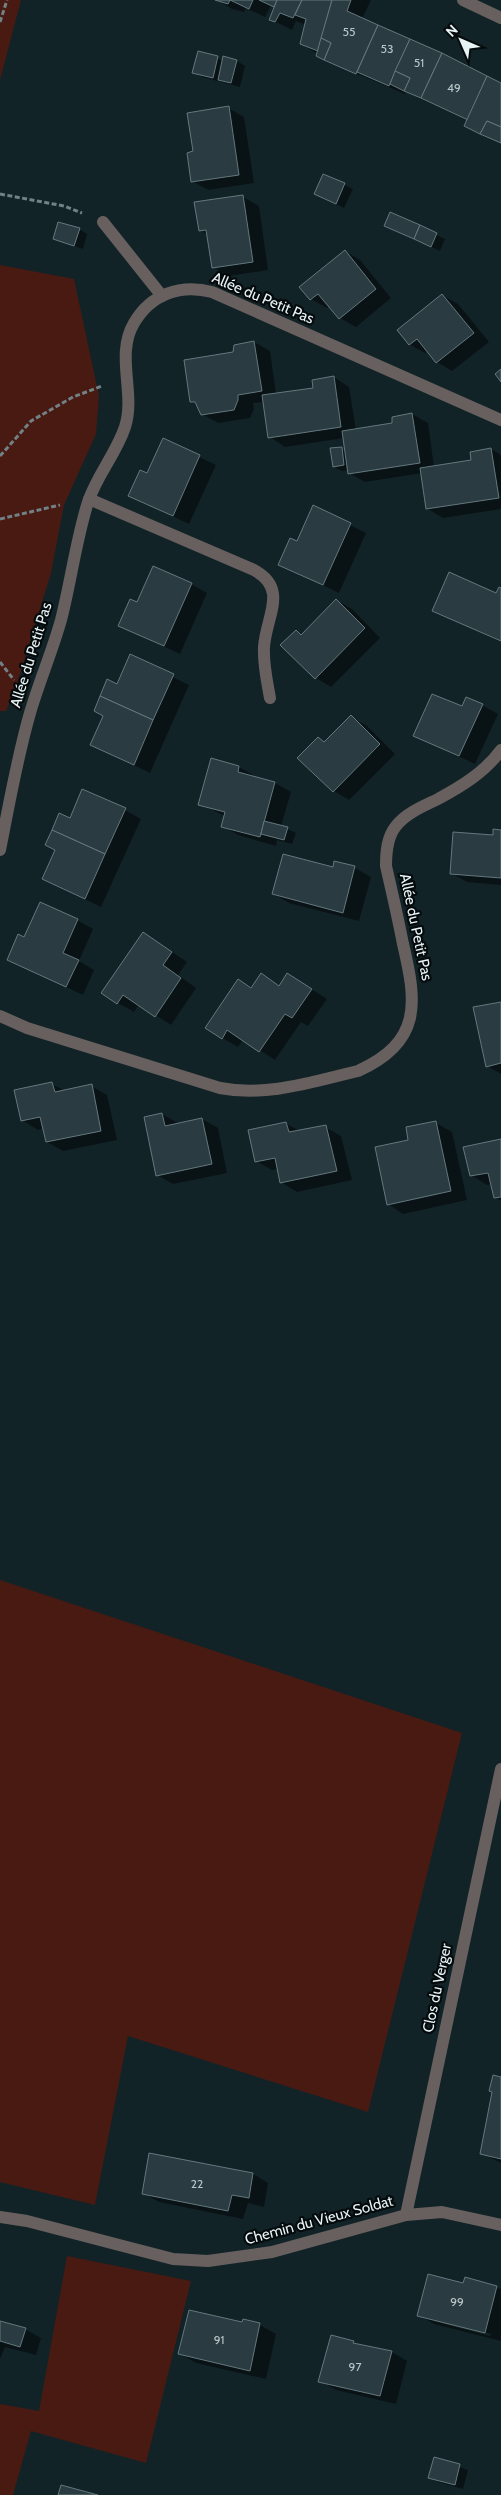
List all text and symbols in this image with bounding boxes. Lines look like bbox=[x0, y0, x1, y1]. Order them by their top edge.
north arrow bbox=[436, 15, 486, 65]
text: N bbox=[442, 21, 462, 41]
house number: 55 bbox=[343, 24, 355, 39]
house number: 53 bbox=[381, 41, 393, 56]
house number: 51 bbox=[414, 55, 424, 70]
house number: 49 bbox=[447, 80, 461, 95]
street label: Allée du Petit Pas bbox=[209, 268, 317, 328]
street label: Allée du Petit Pas bbox=[6, 600, 56, 710]
street label: Allée du Petit Pas bbox=[396, 872, 436, 982]
street label: Clos du Verger bbox=[419, 1942, 455, 2034]
house number: 22 bbox=[191, 2176, 203, 2191]
street label: Chemin du Vieux Soldat bbox=[243, 2192, 395, 2248]
house number: 99 bbox=[450, 2294, 464, 2309]
house number: 91 bbox=[214, 2332, 224, 2347]
house number: 97 bbox=[349, 2359, 361, 2374]

